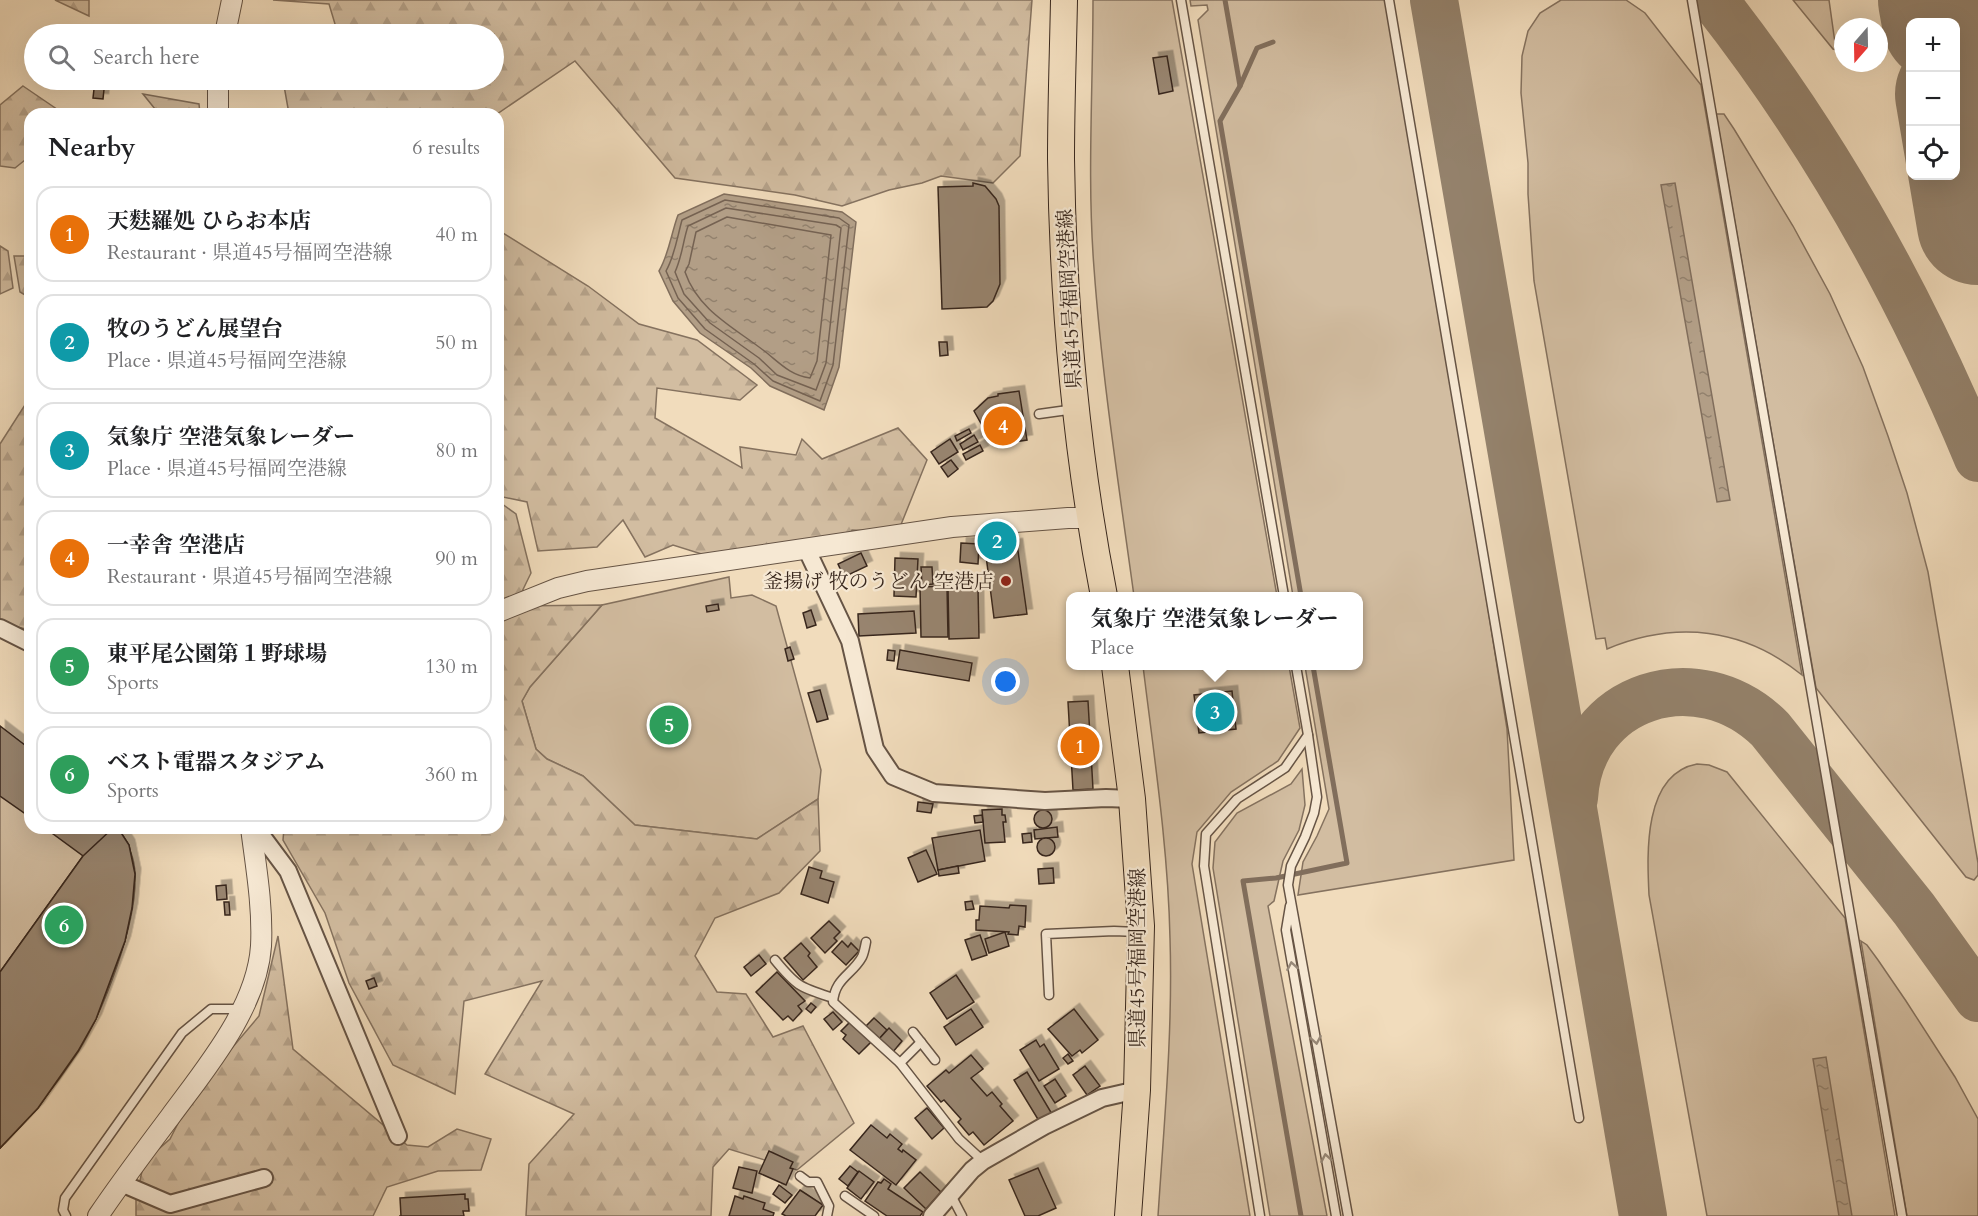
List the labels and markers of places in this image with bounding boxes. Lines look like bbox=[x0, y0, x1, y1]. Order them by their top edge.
pin: 4 bbox=[984, 404, 1022, 448]
pin: 2 bbox=[978, 518, 1016, 564]
place label: 釜揚げ 牧のうどん 空港店 bbox=[763, 568, 994, 595]
marker: 釜揚げ 牧のうどん 空港店 bbox=[999, 574, 1013, 588]
pin: 3 bbox=[1196, 690, 1234, 734]
pin: 5 bbox=[650, 702, 688, 748]
pin: 1 bbox=[1060, 724, 1100, 768]
pin: 6 bbox=[44, 902, 84, 948]

